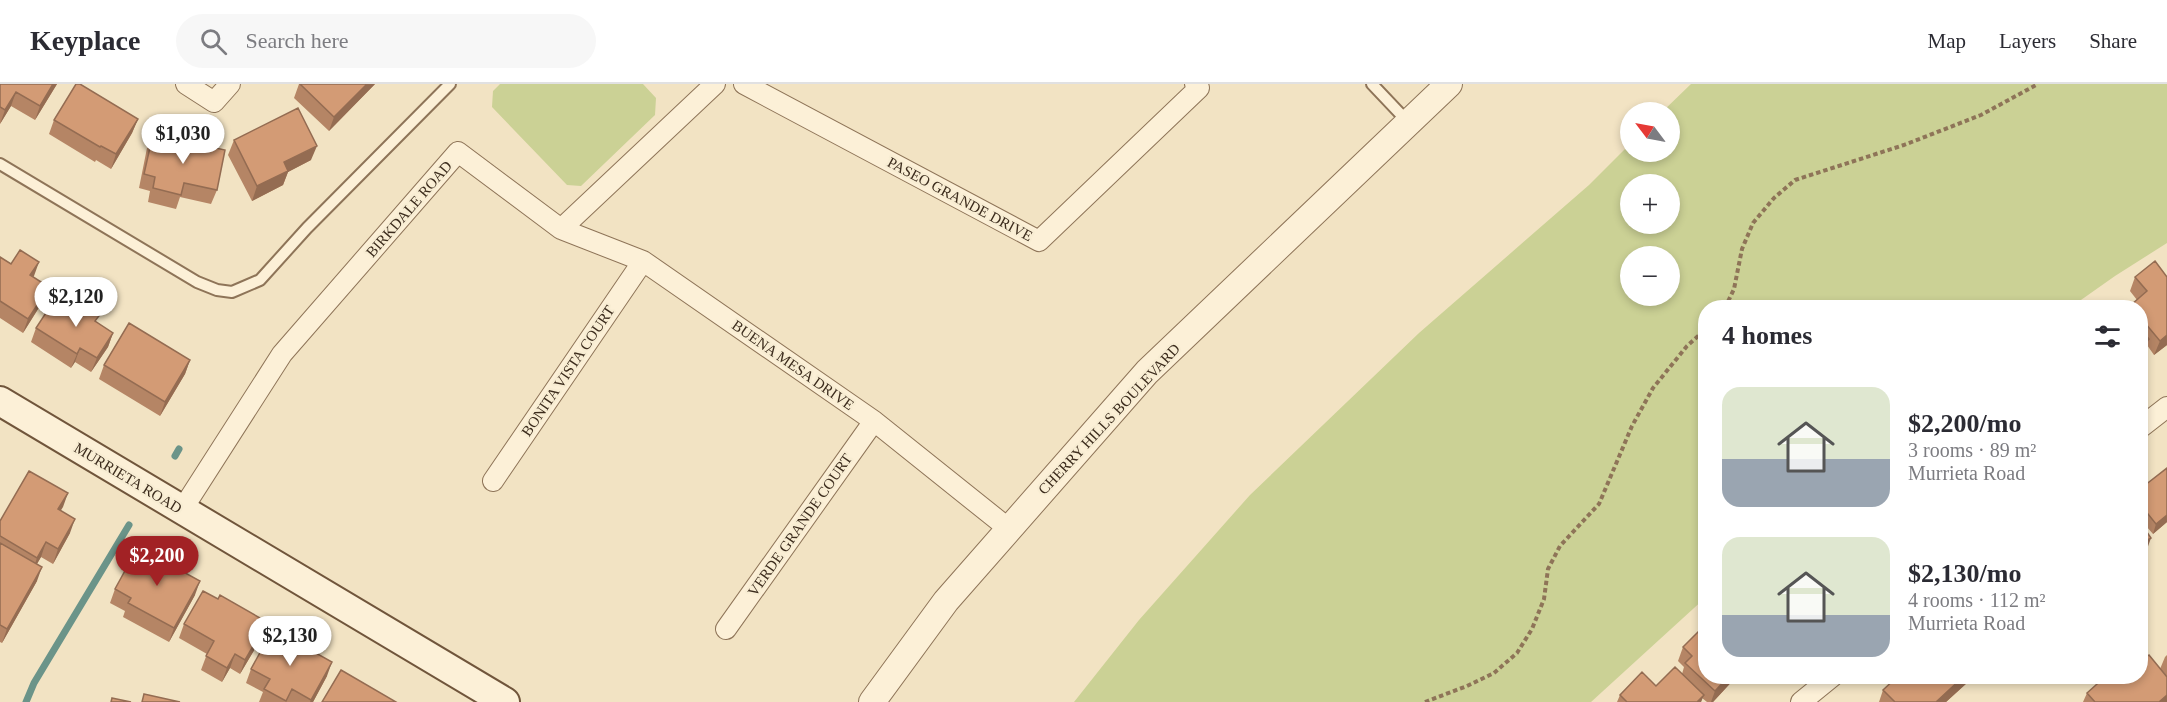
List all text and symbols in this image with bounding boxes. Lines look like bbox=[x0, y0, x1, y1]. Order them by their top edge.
search box bbox=[176, 14, 596, 68]
text: Keyplace bbox=[30, 25, 140, 56]
icon: search bbox=[197, 25, 230, 58]
text: Search here bbox=[245, 28, 349, 53]
text: Map bbox=[1928, 29, 1966, 53]
text: Layers bbox=[1999, 29, 2056, 53]
text: Share bbox=[2089, 29, 2137, 53]
north arrow bbox=[1620, 102, 1680, 162]
map controls bbox=[1620, 102, 1680, 306]
pin: $1,030 bbox=[134, 114, 232, 165]
text: $1,030 bbox=[156, 122, 211, 144]
street label: PASEO GRANDE DRIVE bbox=[885, 154, 1035, 244]
street label: BIRKDALE ROAD bbox=[363, 158, 455, 260]
button: + bbox=[1620, 174, 1680, 234]
button: − bbox=[1620, 246, 1680, 306]
pin: $2,120 bbox=[27, 277, 125, 328]
text: $2,120 bbox=[49, 285, 104, 307]
street label: BONITA VISTA COURT bbox=[518, 303, 618, 439]
street label: BUENA MESA DRIVE bbox=[729, 317, 857, 413]
icon: filters bbox=[2091, 320, 2124, 353]
text: 4 homes bbox=[1722, 321, 1812, 350]
street label: CHERRY HILLS BOULEVARD bbox=[1035, 340, 1183, 498]
text: $2,200/mo bbox=[1908, 409, 2021, 438]
icon: home bbox=[1770, 411, 1842, 483]
text: 3 rooms · 89 m² bbox=[1908, 439, 2036, 461]
street label: MURRIETA ROAD bbox=[71, 440, 185, 517]
street label: VERDE GRANDE COURT bbox=[745, 451, 855, 599]
text: Murrieta Road bbox=[1908, 462, 2025, 484]
pin: $2,200 bbox=[108, 536, 206, 587]
text: $2,200 bbox=[130, 544, 185, 566]
text: $2,130/mo bbox=[1908, 559, 2021, 588]
icon: home bbox=[1770, 561, 1842, 633]
text: 4 rooms · 112 m² bbox=[1908, 589, 2045, 611]
text: Murrieta Road bbox=[1908, 612, 2025, 634]
pin: $2,130 bbox=[241, 616, 339, 667]
text: $2,130 bbox=[263, 624, 318, 646]

